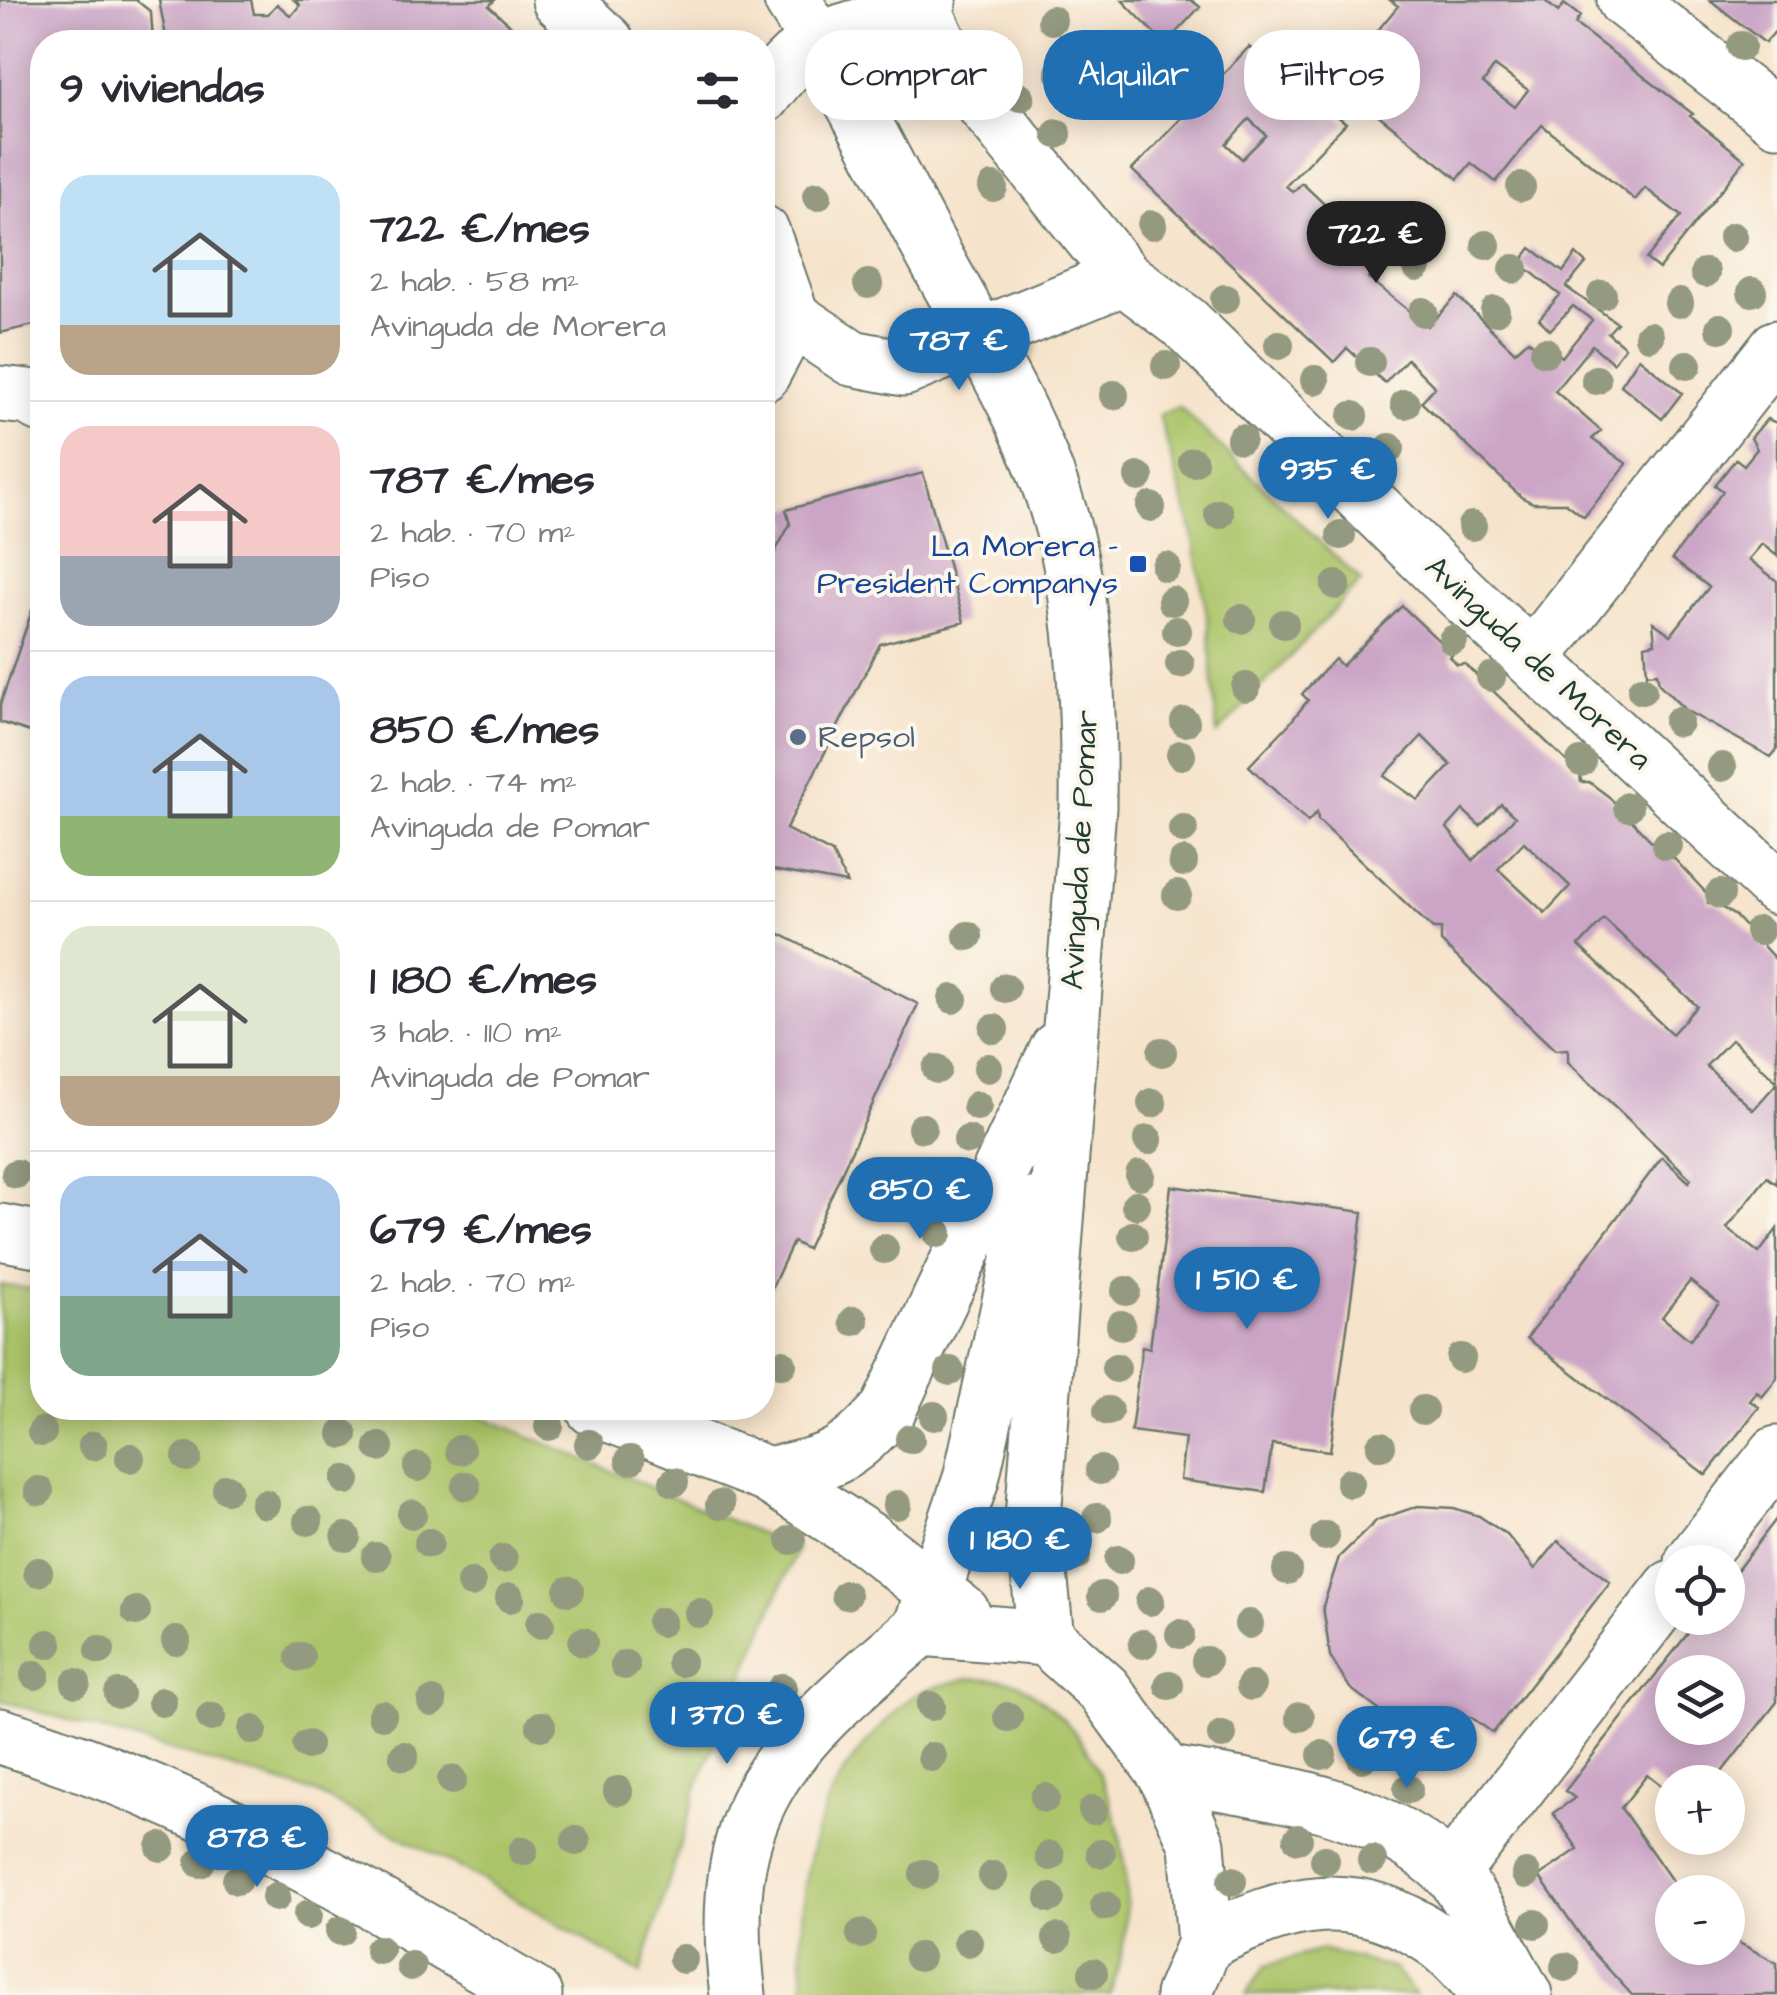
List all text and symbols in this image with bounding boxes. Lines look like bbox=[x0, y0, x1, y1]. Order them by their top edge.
chip: Comprar bbox=[805, 30, 1023, 120]
chip: Alquilar bbox=[1043, 30, 1224, 120]
chip: Filtros bbox=[1244, 30, 1420, 120]
text: 9 viviendas bbox=[60, 61, 265, 119]
icon: filters bbox=[690, 63, 745, 118]
text: 722 €/mes bbox=[370, 201, 590, 259]
pin: 722 € bbox=[1306, 201, 1446, 286]
text: 722 € bbox=[1329, 211, 1423, 256]
icon: home bbox=[140, 215, 260, 335]
text: 2 hab. · 58 m² bbox=[370, 259, 579, 304]
text: Avinguda de Morera bbox=[370, 304, 666, 349]
pin: 787 € bbox=[889, 308, 1029, 393]
text: 787 € bbox=[910, 318, 1008, 363]
pin: 935 € bbox=[1258, 437, 1398, 522]
text: 935 € bbox=[1280, 447, 1376, 492]
text: 787 €/mes bbox=[370, 452, 595, 510]
icon: home bbox=[140, 466, 260, 586]
text: 2 hab. · 70 m² bbox=[370, 510, 575, 555]
place label: La Morera - President Companys bbox=[817, 524, 1118, 606]
street label: Avinguda de Morera bbox=[1414, 546, 1662, 780]
marker: La Morera - President Companys bbox=[1127, 553, 1149, 575]
text: Piso bbox=[370, 555, 429, 600]
text: 850 €/mes bbox=[370, 702, 599, 760]
street label: Avinguda de Pomar bbox=[1050, 709, 1110, 991]
place label: Repsol bbox=[818, 715, 915, 760]
icon: home bbox=[140, 716, 260, 836]
marker: Repsol bbox=[787, 726, 809, 748]
text: 2 hab. · 74 m² bbox=[370, 760, 577, 805]
text: Avinguda de Pomar bbox=[370, 805, 650, 850]
text: 1 180 €/mes bbox=[370, 952, 597, 1010]
icon: home bbox=[140, 966, 260, 1086]
text: 3 hab. · 110 m² bbox=[370, 1010, 562, 1055]
text: Avinguda de Pomar bbox=[370, 1055, 650, 1100]
pin: 850 € bbox=[850, 1157, 990, 1242]
text: 850 € bbox=[869, 1167, 971, 1212]
text: 679 €/mes bbox=[370, 1202, 592, 1260]
icon: home bbox=[140, 1216, 260, 1336]
pin: 1 510 € bbox=[1155, 1247, 1339, 1332]
text: 1 510 € bbox=[1196, 1257, 1298, 1302]
text: 2 hab. · 70 m² bbox=[370, 1260, 575, 1305]
text: Piso bbox=[370, 1305, 429, 1350]
pin: 1 180 € bbox=[928, 1507, 1112, 1592]
text: 1 180 € bbox=[970, 1517, 1070, 1562]
map controls bbox=[1655, 1545, 1745, 1965]
button: locate bbox=[1655, 1545, 1745, 1635]
button: layers bbox=[1655, 1655, 1745, 1745]
pin: 1 370 € bbox=[635, 1682, 819, 1767]
text: 1 370 € bbox=[671, 1692, 783, 1737]
pin: 679 € bbox=[1337, 1706, 1477, 1791]
text: 679 € bbox=[1359, 1716, 1455, 1761]
button: + bbox=[1655, 1765, 1745, 1855]
pin: 878 € bbox=[187, 1805, 327, 1890]
text: 878 € bbox=[207, 1815, 307, 1860]
button: − bbox=[1655, 1875, 1745, 1965]

